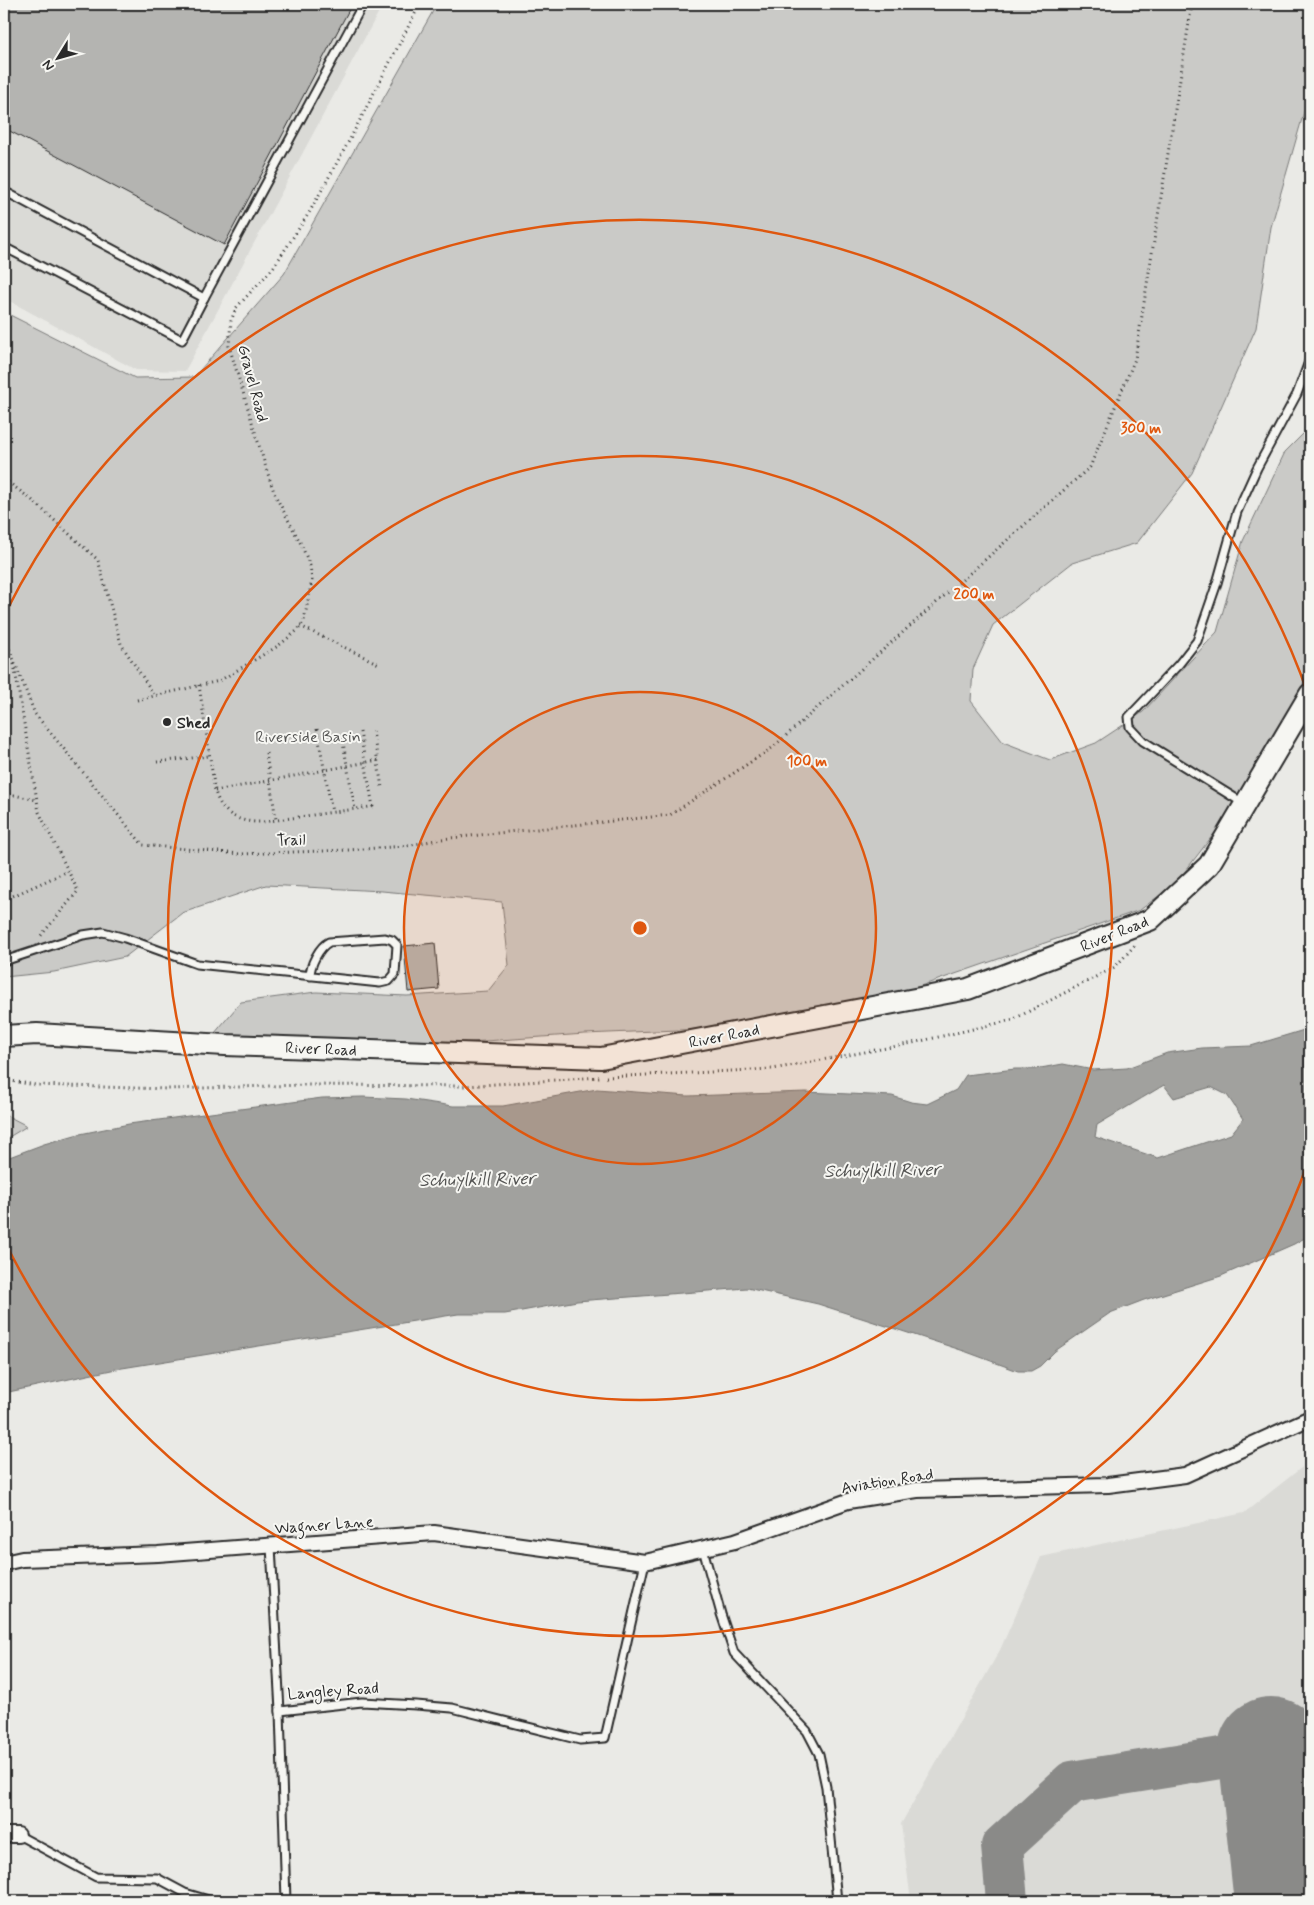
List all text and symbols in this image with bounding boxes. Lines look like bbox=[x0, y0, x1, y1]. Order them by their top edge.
north arrow bbox=[32, 32, 82, 82]
text: N bbox=[38, 56, 58, 74]
street label: Gravel Road bbox=[232, 342, 273, 424]
text: 300 m bbox=[1121, 419, 1161, 439]
text: 200 m bbox=[954, 585, 995, 605]
place label: Shed bbox=[177, 713, 210, 734]
marker: Shed bbox=[161, 716, 173, 728]
park label: Riverside Basin bbox=[255, 727, 361, 748]
text: 100 m bbox=[787, 752, 827, 772]
street label: Trail bbox=[276, 830, 306, 851]
street label: River Road bbox=[1077, 911, 1152, 958]
centre of rings bbox=[631, 919, 649, 937]
street label: River Road bbox=[687, 1019, 761, 1054]
street label: River Road bbox=[285, 1038, 357, 1061]
water label: Schuylkill River bbox=[824, 1158, 943, 1184]
water label: Schuylkill River bbox=[419, 1167, 538, 1193]
street label: Aviation Road bbox=[840, 1464, 935, 1499]
street label: Wagner Lane bbox=[274, 1512, 375, 1540]
street label: Langley Road bbox=[287, 1678, 380, 1706]

